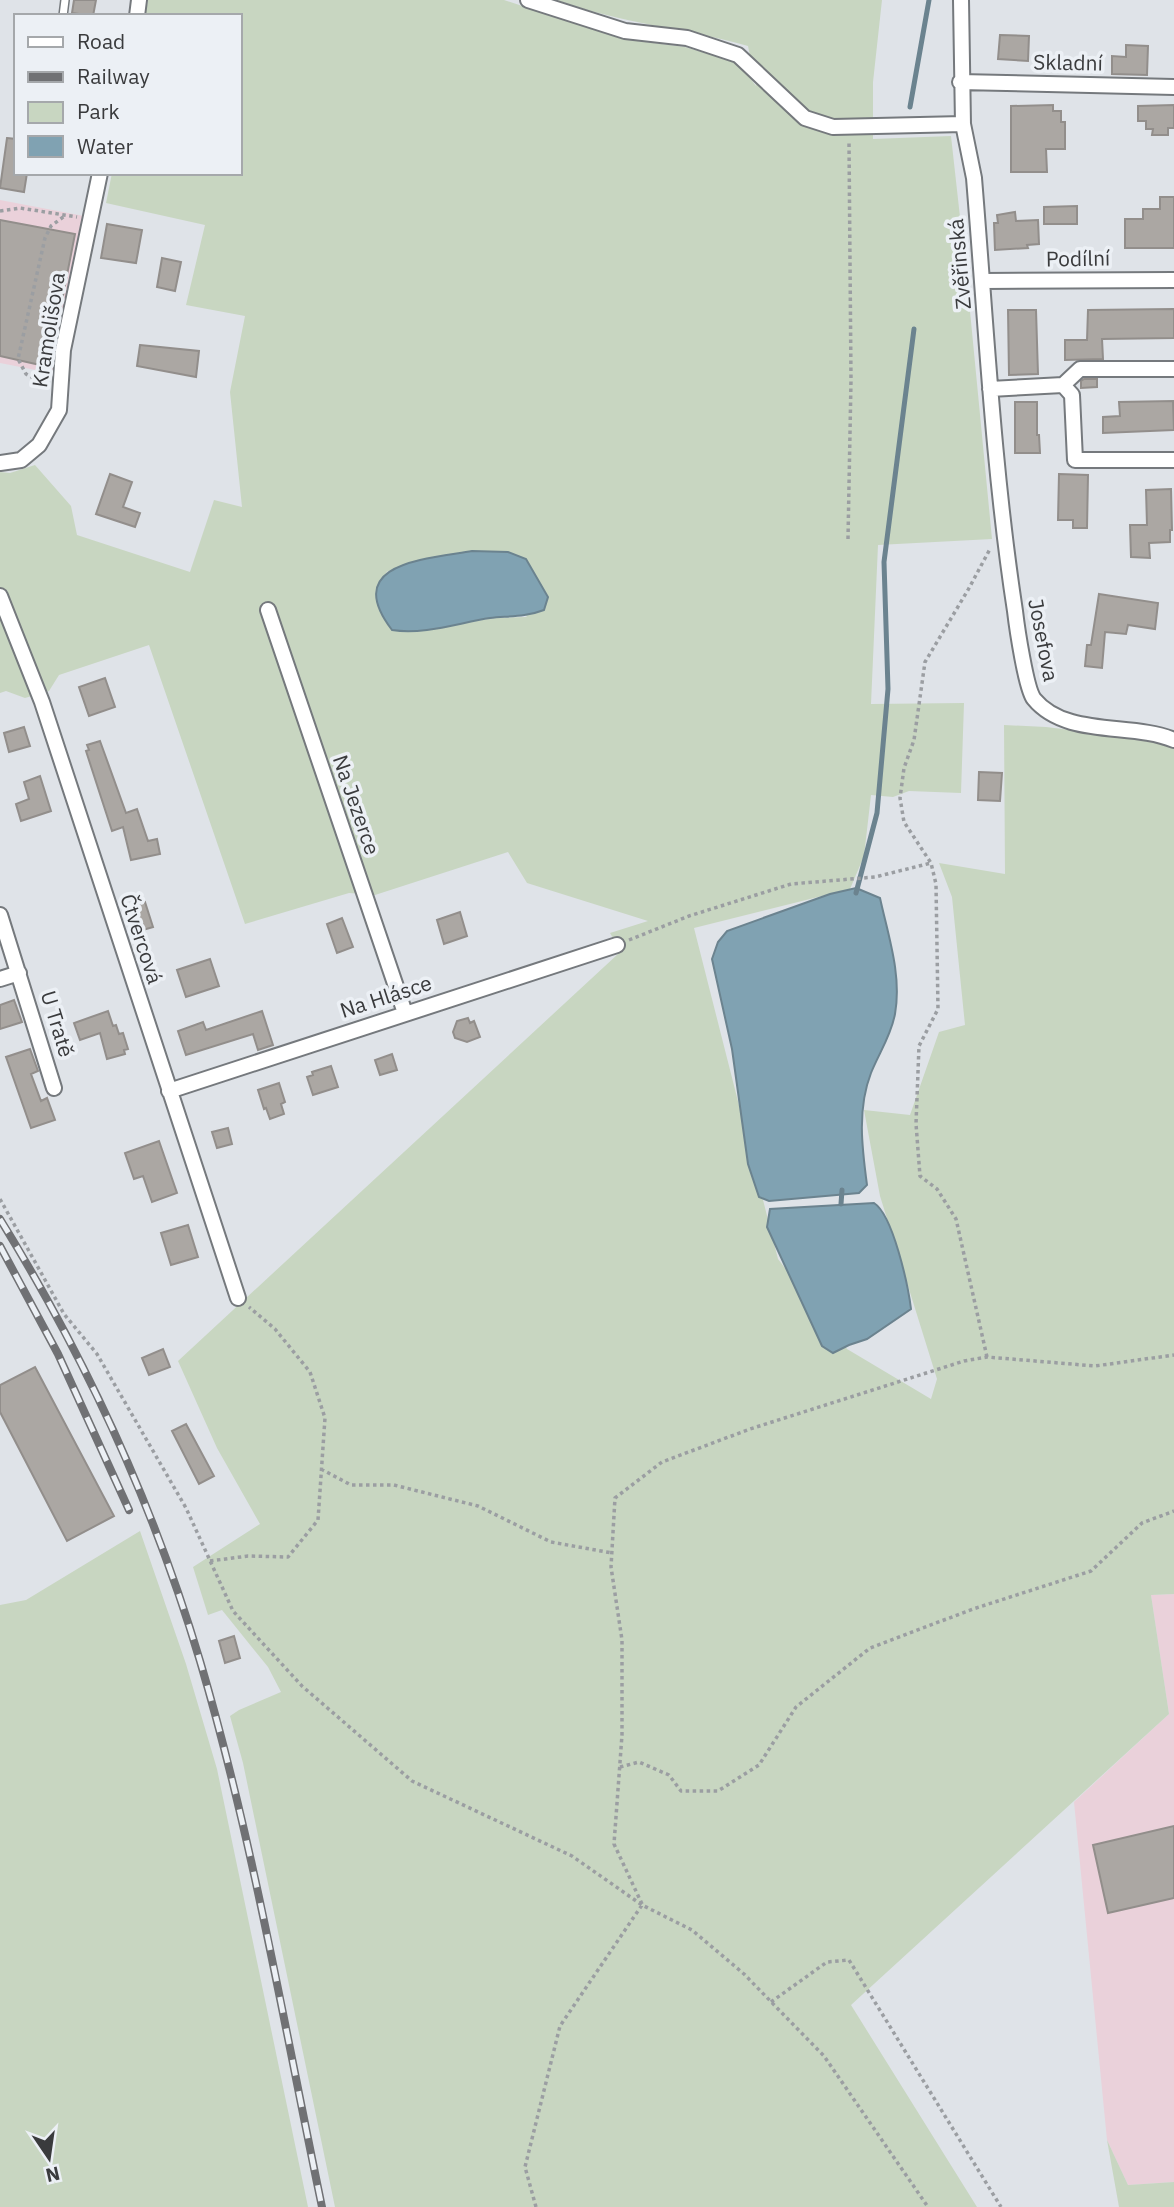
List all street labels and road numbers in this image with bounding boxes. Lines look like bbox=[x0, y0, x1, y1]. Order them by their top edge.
street label: Skladní bbox=[1033, 47, 1103, 77]
street label: Zvěřinská bbox=[941, 217, 977, 311]
street label: Podílní bbox=[1046, 243, 1110, 273]
street label: Kramolišova bbox=[25, 270, 71, 389]
street label: Josefova bbox=[1022, 596, 1066, 684]
street label: Na Jezerce bbox=[327, 751, 387, 858]
street label: Čtvercová bbox=[114, 890, 170, 987]
street label: Na Hlásce bbox=[336, 968, 435, 1024]
street label: U Tratě bbox=[35, 987, 81, 1060]

